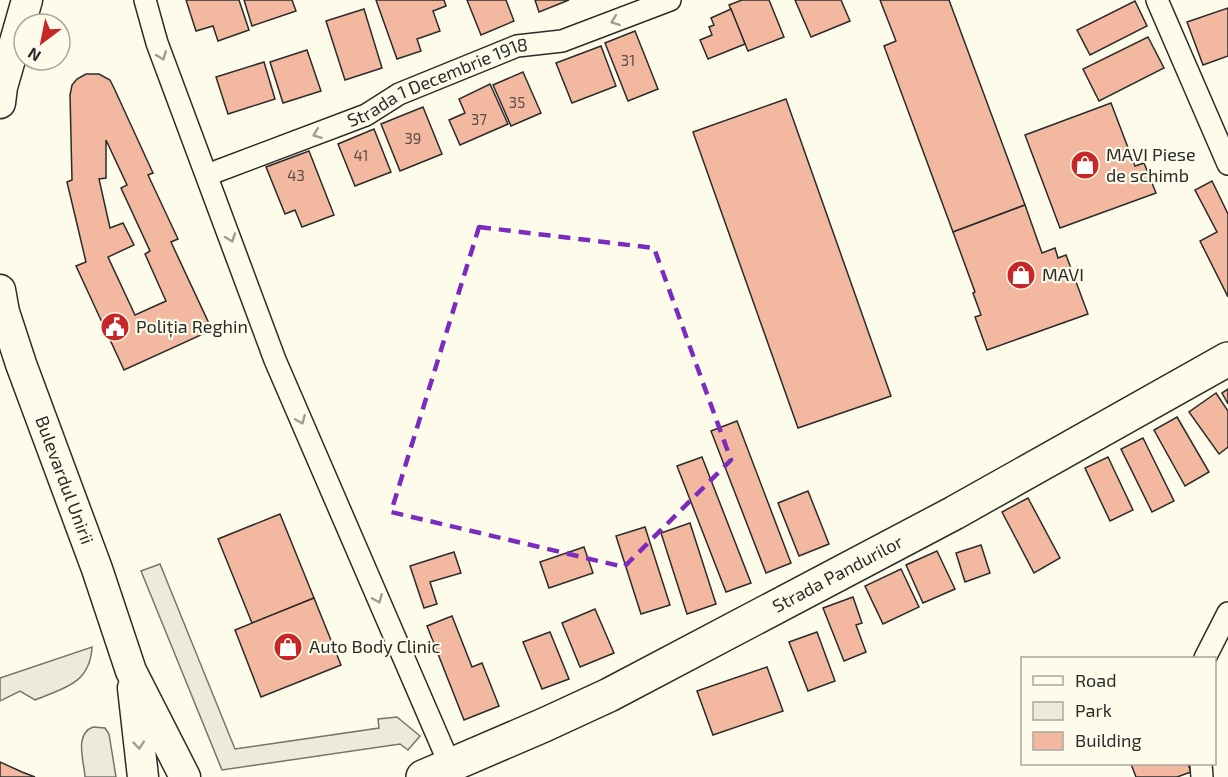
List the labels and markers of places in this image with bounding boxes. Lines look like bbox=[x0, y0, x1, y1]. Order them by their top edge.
place label: MAVI Piese de schimb bbox=[1106, 143, 1196, 186]
shop icon: MAVI Piese de schimb bbox=[1069, 149, 1101, 181]
shop icon: MAVI bbox=[1005, 259, 1037, 291]
place label: MAVI bbox=[1042, 263, 1084, 285]
public building icon: Poliția Reghin bbox=[99, 311, 131, 343]
place label: Poliția Reghin bbox=[136, 315, 248, 338]
shop icon: Auto Body Clinic bbox=[272, 631, 304, 663]
place label: Auto Body Clinic bbox=[309, 635, 440, 657]

